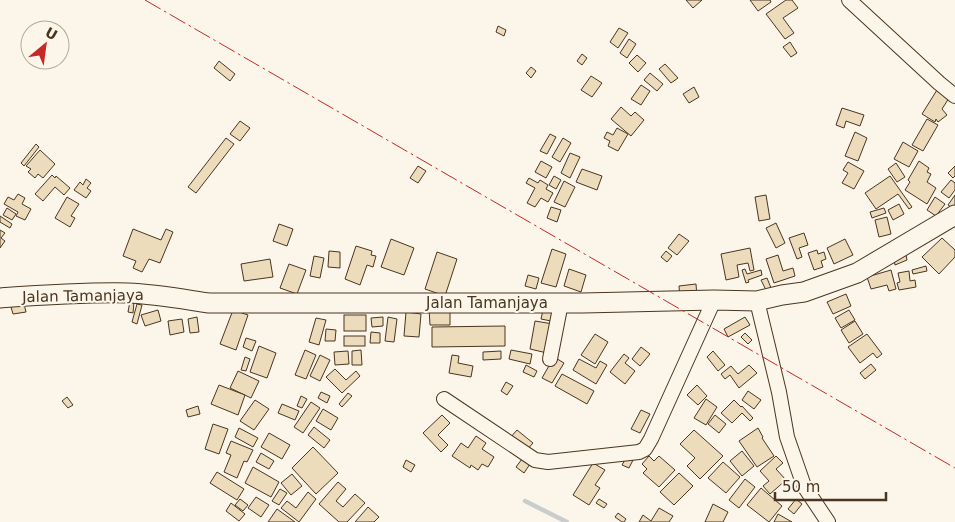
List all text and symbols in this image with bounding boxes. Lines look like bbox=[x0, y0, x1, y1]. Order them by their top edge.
north arrow bbox=[20, 20, 70, 70]
text: U bbox=[42, 24, 60, 43]
street label: Jalan Tamanjaya bbox=[21, 286, 144, 306]
street label: Jalan Tamanjaya bbox=[425, 294, 548, 312]
scale bar bbox=[775, 470, 886, 502]
text: 50 m bbox=[782, 478, 820, 496]

